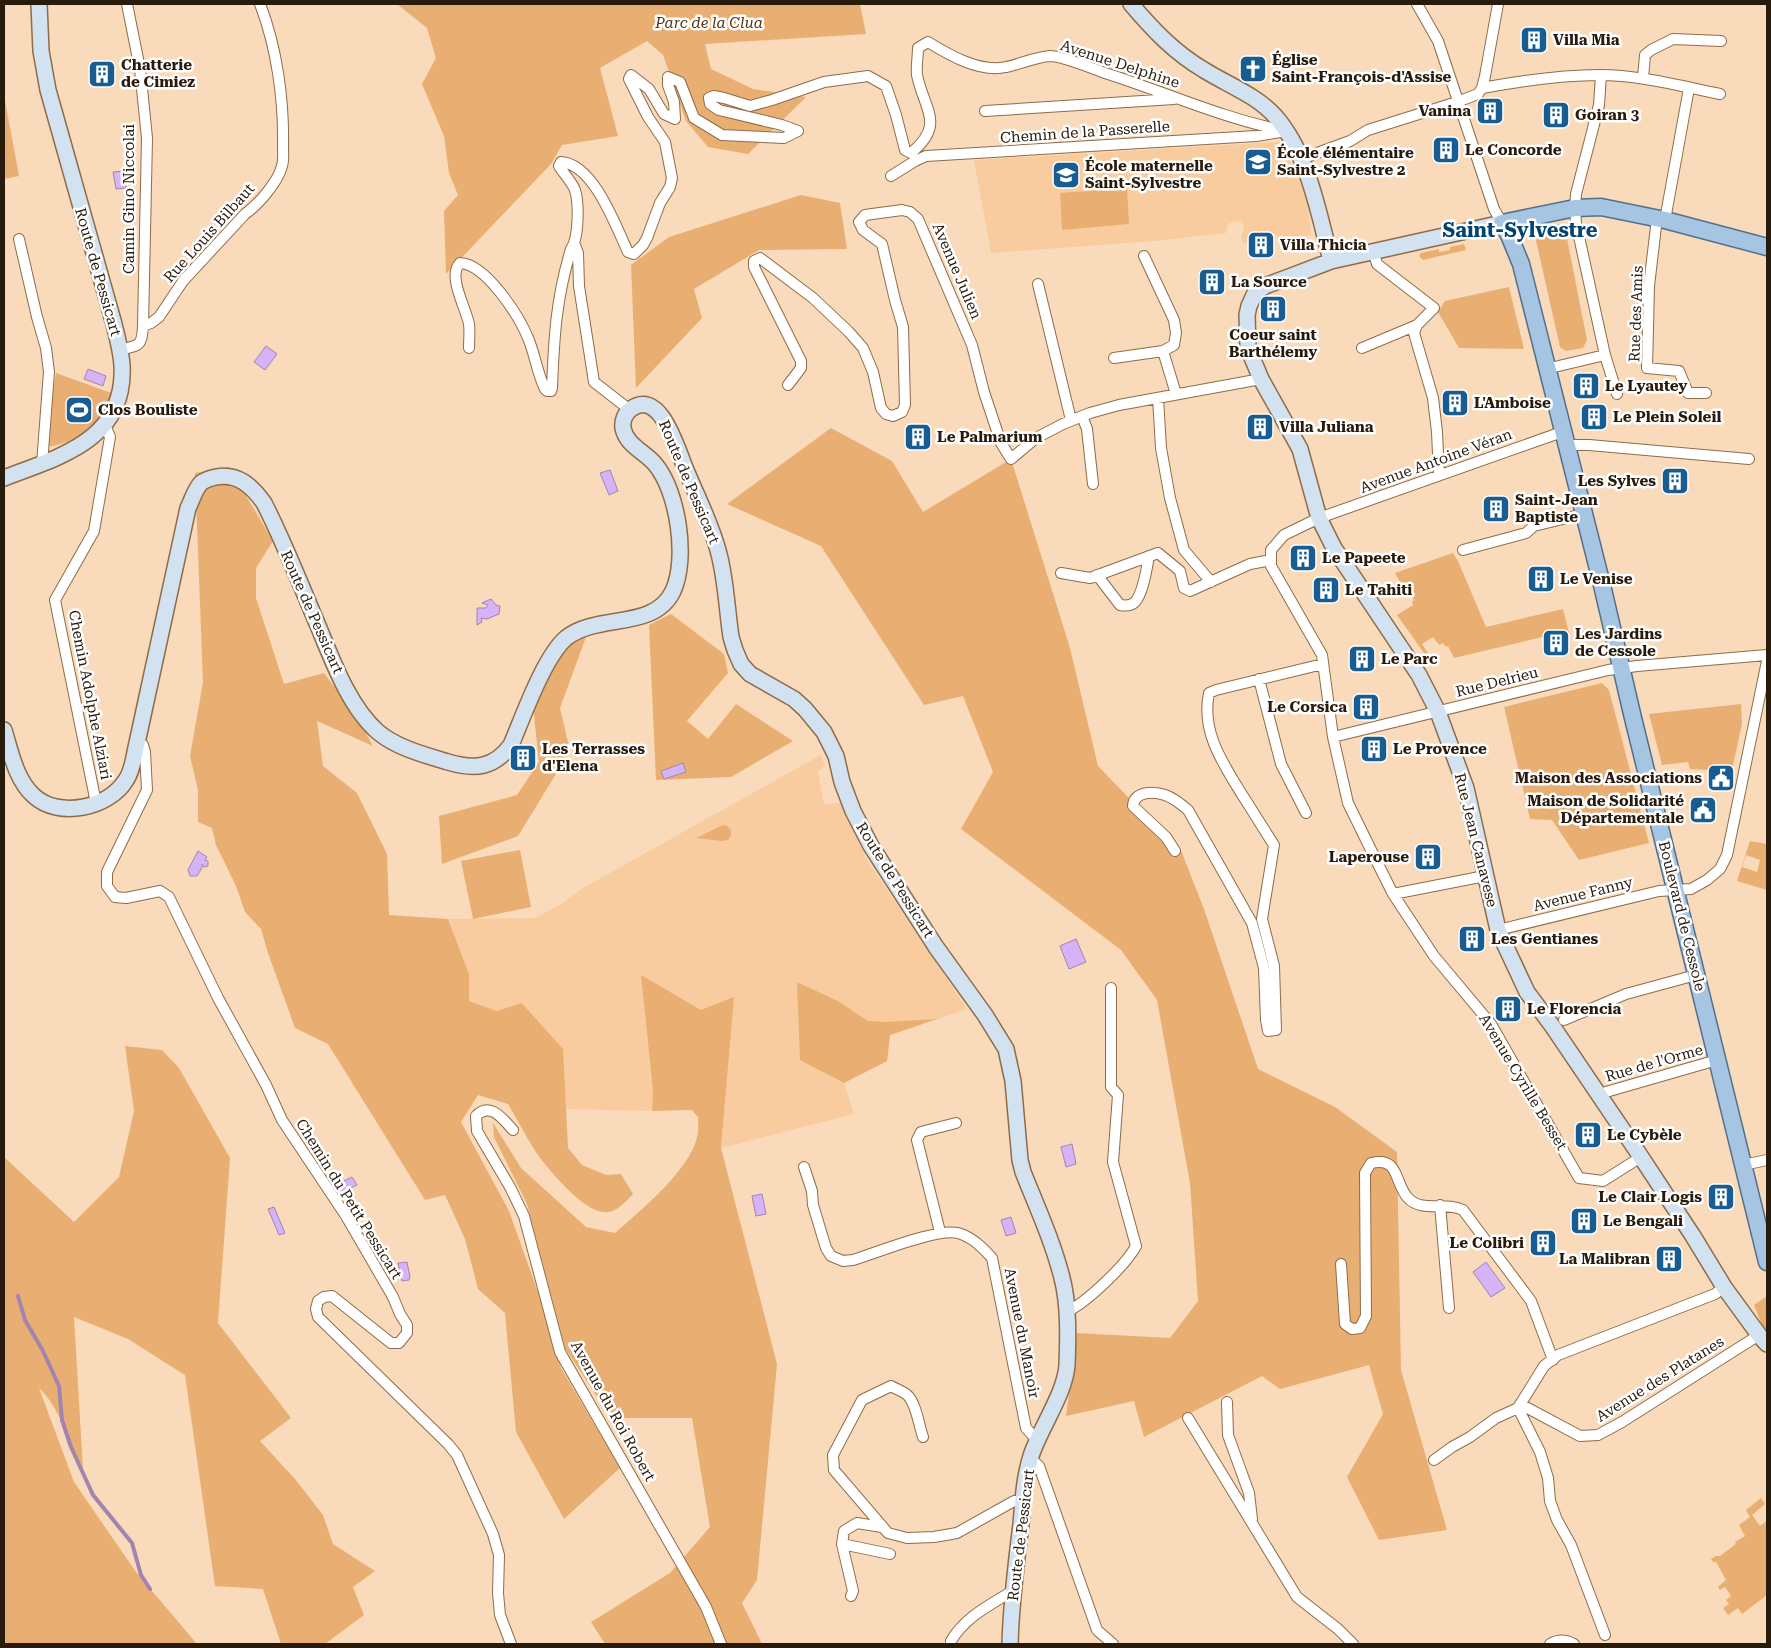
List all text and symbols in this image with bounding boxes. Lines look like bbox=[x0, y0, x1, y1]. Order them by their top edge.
park label: Parc de la Clua bbox=[654, 14, 763, 32]
building icon: Villa Mia bbox=[1519, 25, 1549, 55]
place label: Villa Mia bbox=[1553, 31, 1620, 49]
street label: Avenue Delphine bbox=[1058, 36, 1182, 92]
place label: Église Saint-François-d'Assise bbox=[1272, 50, 1452, 86]
church icon: Église Saint-François-d'Assise bbox=[1238, 54, 1268, 84]
place label: Chatterie de Cimiez bbox=[121, 56, 195, 91]
building icon: Chatterie de Cimiez bbox=[87, 59, 117, 89]
building icon: Vanina bbox=[1475, 96, 1505, 126]
building icon: Goiran 3 bbox=[1541, 100, 1571, 130]
place label: Vanina bbox=[1418, 102, 1471, 120]
place label: Goiran 3 bbox=[1575, 106, 1640, 124]
street label: Chemin de la Passerelle bbox=[1000, 117, 1170, 147]
street label: Camin Gino Niccolai bbox=[120, 124, 138, 274]
building icon: Le Concorde bbox=[1431, 135, 1461, 165]
place label: Le Concorde bbox=[1465, 141, 1562, 159]
place label: École élémentaire Saint-Sylvestre 2 bbox=[1277, 143, 1414, 179]
school or university icon: École élémentaire Saint-Sylvestre 2 bbox=[1243, 147, 1273, 177]
place label: École maternelle Saint-Sylvestre bbox=[1085, 156, 1213, 192]
school or university icon: École maternelle Saint-Sylvestre bbox=[1051, 160, 1081, 190]
street label: Rue Louis Bilbaut bbox=[160, 179, 259, 286]
street label: Route de Pessicart bbox=[71, 206, 125, 339]
district label: Saint-Sylvestre bbox=[1443, 218, 1598, 242]
street label: Avenue Julien bbox=[929, 220, 985, 322]
building icon: Villa Thicia bbox=[1246, 230, 1276, 260]
place label: Villa Thicia bbox=[1280, 236, 1367, 254]
street label: Rue des Amis bbox=[1625, 265, 1647, 363]
building icon: La Source bbox=[1197, 267, 1227, 297]
place label: La Source bbox=[1231, 273, 1307, 291]
building icon: Coeur saint Barthélemy bbox=[1258, 294, 1288, 324]
place label: Coeur saint Barthélemy bbox=[1229, 326, 1317, 361]
building icon: Le Lyautey bbox=[1571, 371, 1601, 401]
place label: Le Lyautey bbox=[1605, 377, 1687, 395]
building icon: L'Amboise bbox=[1440, 388, 1470, 418]
place label: L'Amboise bbox=[1474, 394, 1551, 412]
sports icon: Clos Bouliste bbox=[64, 395, 94, 425]
place label: Clos Bouliste bbox=[98, 401, 198, 419]
building icon: Le Plein Soleil bbox=[1579, 402, 1609, 432]
place label: Le Plein Soleil bbox=[1613, 408, 1721, 426]
building icon: Villa Juliana bbox=[1245, 412, 1275, 442]
street label: Route de Pessicart bbox=[655, 417, 723, 547]
place label: Villa Juliana bbox=[1279, 418, 1374, 436]
building icon: Le Palmarium bbox=[903, 422, 933, 452]
street label: Avenue Antoine Véran bbox=[1357, 425, 1515, 497]
place label: Le Palmarium bbox=[937, 428, 1043, 446]
building icon: Les Sylves bbox=[1660, 466, 1690, 496]
place label: Les Sylves bbox=[1578, 472, 1656, 490]
place label: Saint-Jean Baptiste bbox=[1515, 491, 1598, 526]
building icon: Saint-Jean Baptiste bbox=[1481, 494, 1511, 524]
building icon: Le Papeete bbox=[1288, 543, 1318, 573]
street label: Route de Pessicart bbox=[277, 548, 347, 677]
place label: Le Papeete bbox=[1322, 549, 1406, 567]
building icon: Le Venise bbox=[1526, 564, 1556, 594]
place label: Le Venise bbox=[1560, 570, 1633, 588]
building icon: Le Tahiti bbox=[1311, 575, 1341, 605]
place label: Le Tahiti bbox=[1345, 581, 1412, 599]
street label: Chemin Adolphe Alziari bbox=[65, 609, 115, 782]
place label: Les Jardins de Cessole bbox=[1575, 625, 1662, 660]
building icon: Les Jardins de Cessole bbox=[1541, 628, 1571, 658]
building icon: Le Parc bbox=[1347, 644, 1377, 674]
place label: Le Parc bbox=[1381, 650, 1438, 668]
street label: Rue Delrieu bbox=[1454, 663, 1541, 701]
building icon: Le Corsica bbox=[1351, 692, 1381, 722]
place label: Le Corsica bbox=[1267, 698, 1347, 716]
building icon: Le Provence bbox=[1359, 734, 1389, 764]
place label: Les Terrasses d'Elena bbox=[542, 740, 645, 775]
place label: Le Provence bbox=[1393, 740, 1487, 758]
building icon: Les Terrasses d'Elena bbox=[508, 743, 538, 773]
public building icon: Maison des Associations bbox=[1706, 763, 1736, 793]
place label: Maison des Associations bbox=[1515, 769, 1702, 787]
street label: Rue Jean Canavese bbox=[1451, 771, 1501, 909]
place label: Maison de Solidarité Départementale bbox=[1527, 792, 1684, 827]
public building icon: Maison de Solidarité Départementale bbox=[1688, 795, 1718, 825]
street label: Route de Pessicart bbox=[852, 819, 938, 941]
street label: Boulevard de Cessole bbox=[1655, 839, 1709, 993]
building icon: Laperouse bbox=[1413, 842, 1443, 872]
place label: Laperouse bbox=[1329, 848, 1409, 866]
street label: Avenue Fanny bbox=[1531, 873, 1635, 915]
building icon: Les Gentianes bbox=[1457, 924, 1487, 954]
place label: Les Gentianes bbox=[1491, 930, 1598, 948]
building icon: Le Florencia bbox=[1493, 994, 1523, 1024]
place label: Le Florencia bbox=[1527, 1000, 1622, 1018]
street label: Avenue Cyrille Besset bbox=[1475, 1011, 1571, 1154]
street label: Rue de l'Orme bbox=[1603, 1040, 1705, 1086]
street label: Chemin du Petit Pessicart bbox=[292, 1115, 406, 1283]
building icon: Le Cybèle bbox=[1573, 1120, 1603, 1150]
place label: Le Cybèle bbox=[1607, 1126, 1682, 1144]
building icon: Le Clair Logis bbox=[1706, 1182, 1736, 1212]
place label: Le Clair Logis bbox=[1598, 1188, 1702, 1206]
building icon: Le Bengali bbox=[1569, 1206, 1599, 1236]
place label: Le Bengali bbox=[1603, 1212, 1683, 1230]
building icon: Le Colibri bbox=[1528, 1228, 1558, 1258]
place label: Le Colibri bbox=[1450, 1234, 1524, 1252]
building icon: La Malibran bbox=[1654, 1244, 1684, 1274]
place label: La Malibran bbox=[1559, 1250, 1650, 1268]
street label: Avenue du Manoir bbox=[1001, 1266, 1043, 1400]
street label: Avenue des Platanes bbox=[1593, 1332, 1727, 1426]
street label: Avenue du Roi Robert bbox=[567, 1338, 659, 1485]
street label: Route de Pessicart bbox=[1004, 1468, 1038, 1602]

